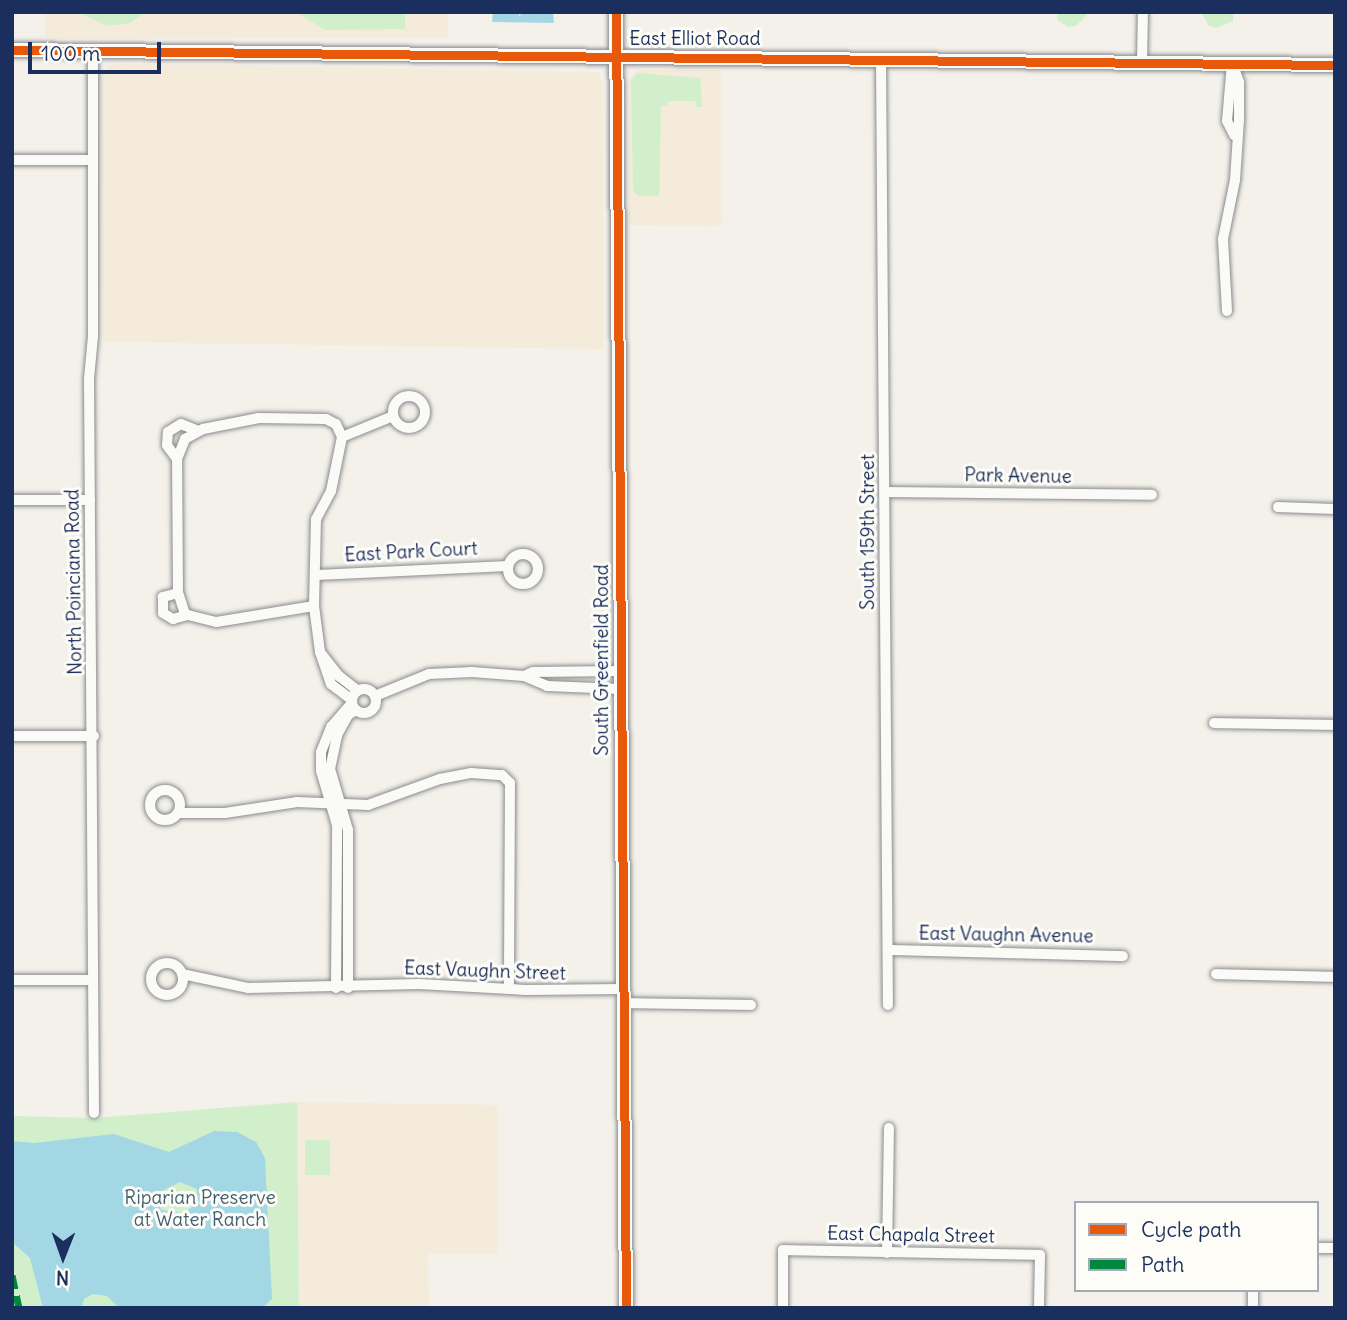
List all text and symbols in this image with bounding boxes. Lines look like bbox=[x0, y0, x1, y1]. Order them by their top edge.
scale bar bbox=[32, 28, 164, 72]
street label: East Elliot Road bbox=[629, 28, 761, 50]
text: 100 m bbox=[41, 40, 100, 67]
street label: South 159th Street bbox=[857, 454, 879, 610]
street label: Park Avenue bbox=[964, 464, 1072, 488]
street label: North Poinciana Road bbox=[61, 489, 87, 675]
street label: East Park Court bbox=[344, 537, 478, 567]
street label: South Greenfield Road bbox=[591, 564, 613, 756]
street label: East Vaughn Avenue bbox=[918, 922, 1094, 948]
street label: East Vaughn Street bbox=[404, 957, 566, 985]
park label: Riparian Preserve at Water Ranch bbox=[124, 1187, 276, 1231]
legend bbox=[1074, 1201, 1319, 1292]
text: Cycle path bbox=[1141, 1216, 1241, 1243]
north arrow bbox=[28, 1222, 98, 1292]
street label: East Chapala Street bbox=[827, 1222, 995, 1248]
text: Path bbox=[1141, 1251, 1184, 1278]
text: N bbox=[56, 1266, 69, 1290]

